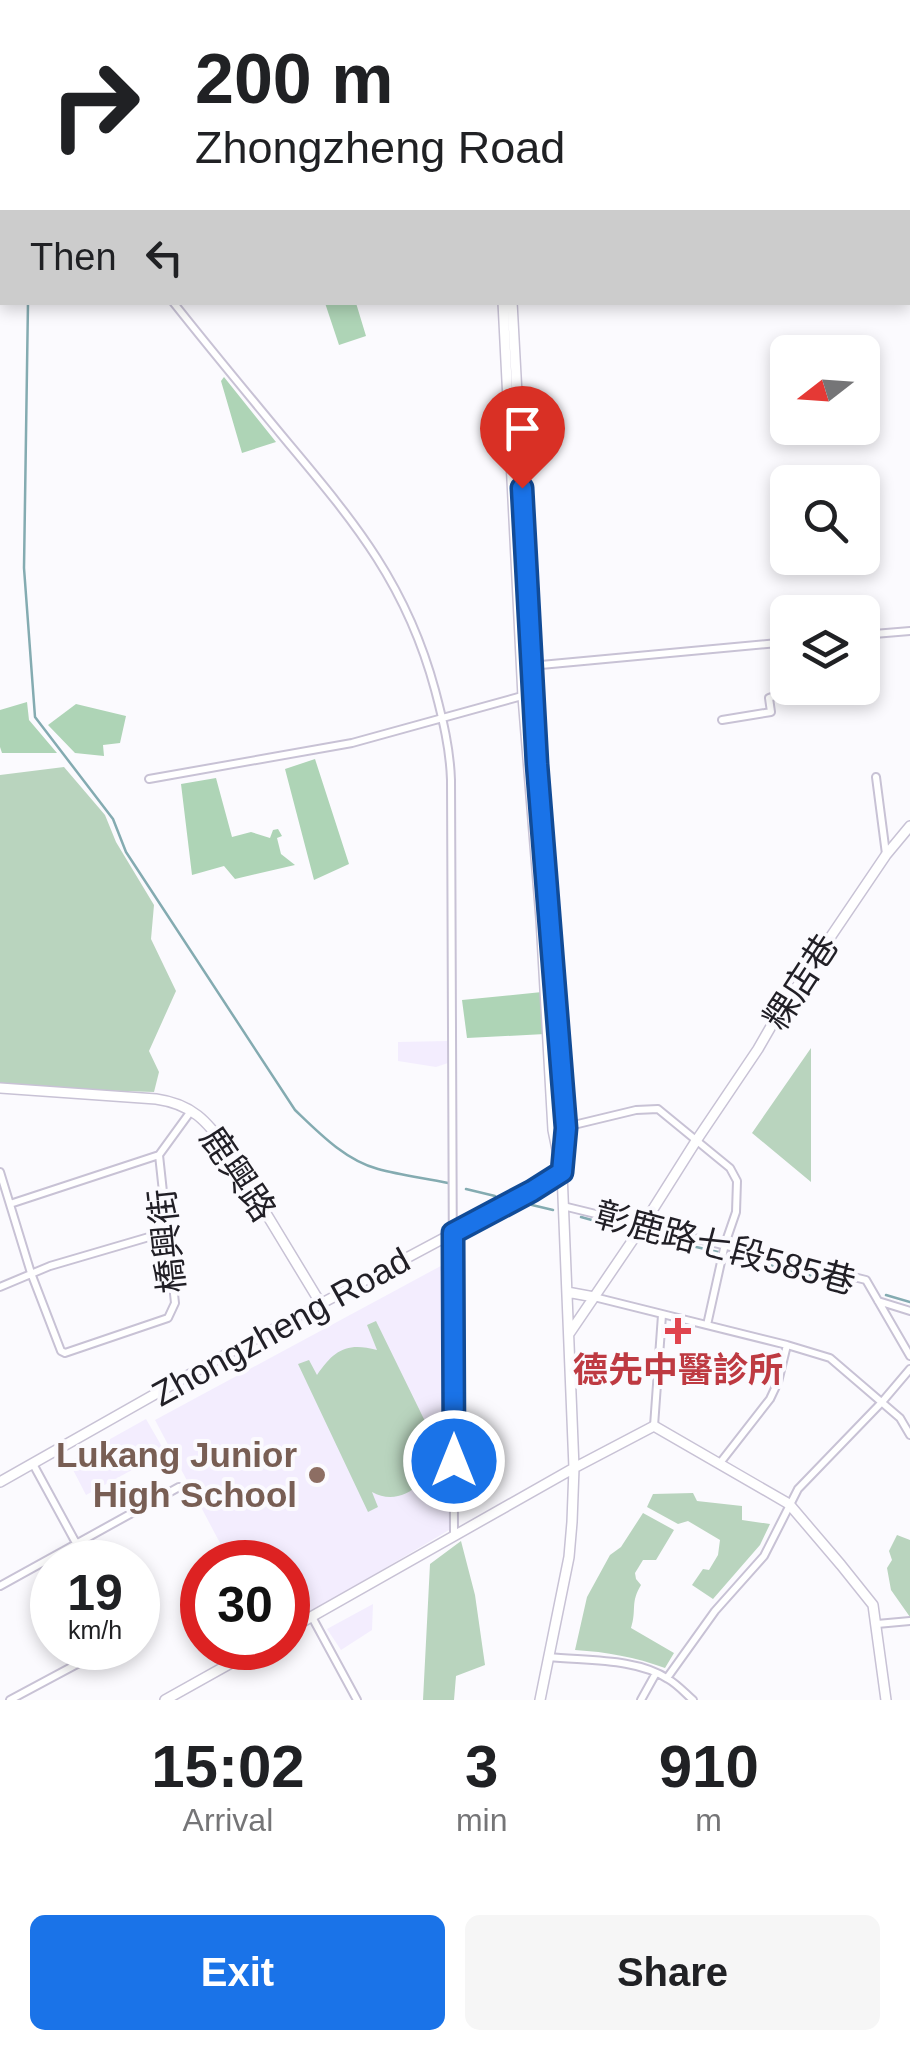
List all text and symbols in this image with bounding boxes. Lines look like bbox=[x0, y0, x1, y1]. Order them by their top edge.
icon: right bbox=[30, 40, 160, 170]
text: 200 m bbox=[195, 40, 393, 118]
text: Zhongzheng Road bbox=[195, 122, 565, 173]
icon: left bbox=[137, 230, 192, 285]
text: Then bbox=[30, 236, 117, 278]
north arrow bbox=[770, 335, 880, 445]
map controls bbox=[770, 335, 880, 705]
pin bbox=[480, 386, 565, 489]
icon: arrive bbox=[495, 401, 550, 456]
button: search bbox=[770, 465, 880, 575]
button: layers bbox=[770, 595, 880, 705]
street label: 粿店巷 bbox=[756, 927, 846, 1036]
street label: 鹿興路 bbox=[193, 1119, 284, 1228]
street label: 橋興街 bbox=[142, 1187, 191, 1295]
street label: 彰鹿路七段585巷 bbox=[590, 1194, 860, 1301]
street label: Zhongzheng Road bbox=[145, 1240, 416, 1413]
marker: 德先中醫診所 bbox=[665, 1318, 691, 1344]
place label: 德先中醫診所 bbox=[573, 1350, 783, 1389]
position arrow bbox=[402, 1409, 506, 1513]
place label: Lukang Junior High School bbox=[56, 1435, 297, 1514]
marker: Lukang Junior High School bbox=[306, 1464, 328, 1486]
speed limit sign: 30 bbox=[180, 1540, 310, 1670]
text: 19 bbox=[67, 1565, 123, 1621]
text: km/h bbox=[68, 1616, 122, 1644]
text: 15:02 bbox=[151, 1733, 305, 1800]
text: 3 bbox=[465, 1733, 498, 1800]
text: 910 bbox=[659, 1733, 759, 1800]
text: Arrival bbox=[183, 1802, 273, 1838]
text: min bbox=[456, 1802, 507, 1838]
text: m bbox=[695, 1802, 722, 1838]
button: Exit bbox=[30, 1915, 445, 2030]
button: Share bbox=[465, 1915, 880, 2030]

